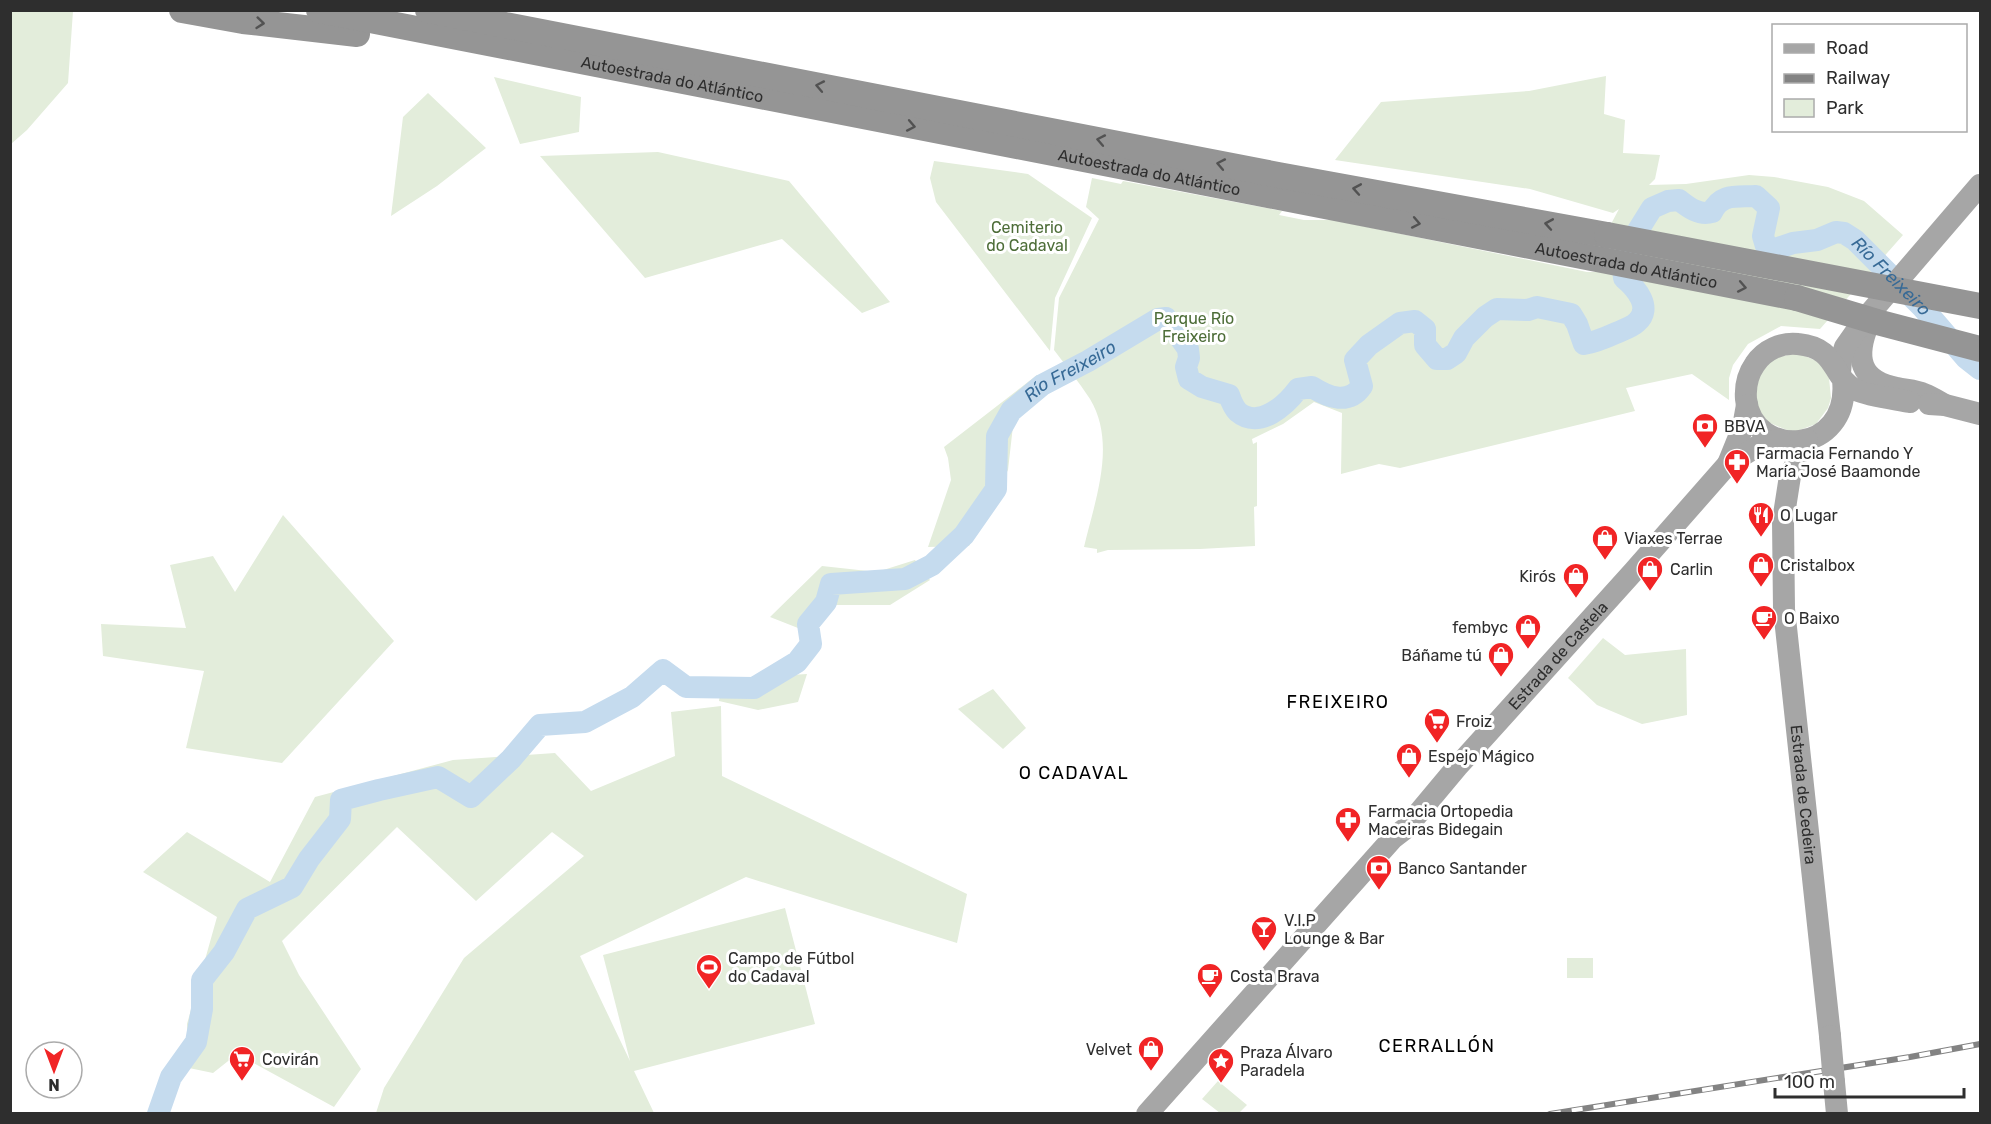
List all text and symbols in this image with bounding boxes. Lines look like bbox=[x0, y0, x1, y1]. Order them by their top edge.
one-way arrow bbox=[256, 16, 265, 29]
legend bbox=[1772, 24, 1967, 132]
text: Road bbox=[1826, 37, 1869, 59]
street label: Autoestrada do Atlántico bbox=[579, 52, 765, 106]
text: Railway bbox=[1826, 67, 1890, 89]
one-way arrow bbox=[816, 80, 826, 93]
text: Park bbox=[1826, 97, 1864, 119]
one-way arrow bbox=[906, 119, 916, 132]
one-way arrow bbox=[1097, 134, 1107, 147]
street label: Autoestrada do Atlántico bbox=[1056, 145, 1242, 199]
one-way arrow bbox=[1216, 158, 1226, 171]
one-way arrow bbox=[1353, 183, 1363, 196]
one-way arrow bbox=[1411, 216, 1421, 229]
park label: Cemiterio do Cadaval bbox=[986, 218, 1068, 255]
one-way arrow bbox=[1544, 219, 1554, 231]
water label: Río Freixeiro bbox=[1847, 232, 1936, 320]
street label: Autoestrada do Atlántico bbox=[1533, 238, 1719, 292]
one-way arrow bbox=[1737, 280, 1747, 293]
park label: Parque Río Freixeiro bbox=[1154, 309, 1234, 346]
water label: Río Freixeiro bbox=[1019, 336, 1120, 407]
bank icon: BBVA bbox=[1690, 411, 1720, 449]
place label: BBVA bbox=[1724, 417, 1766, 436]
place label: Farmacia Fernando Y María José Baamonde bbox=[1756, 444, 1921, 481]
pharmacy icon: Farmacia Fernando Y María José Baamonde bbox=[1722, 447, 1752, 485]
restaurant icon: O Lugar bbox=[1746, 500, 1776, 538]
place label: O Lugar bbox=[1780, 506, 1838, 525]
shop icon: Viaxes Terrae bbox=[1590, 523, 1620, 561]
place label: Viaxes Terrae bbox=[1624, 529, 1723, 548]
shop icon: Cristalbox bbox=[1746, 550, 1776, 588]
shop icon: Carlin bbox=[1635, 554, 1665, 592]
place label: Cristalbox bbox=[1780, 556, 1855, 575]
place label: Carlin bbox=[1670, 560, 1713, 579]
shop icon: Kirós bbox=[1561, 561, 1591, 599]
place label: Kirós bbox=[1519, 567, 1556, 586]
street label: Estrada de Castela bbox=[1504, 598, 1612, 714]
cafe icon: O Baixo bbox=[1749, 603, 1779, 641]
place label: O Baixo bbox=[1784, 609, 1840, 628]
shop icon: fembyc bbox=[1513, 612, 1543, 650]
place label: fembyc bbox=[1452, 618, 1508, 637]
shop icon: Báñame tú bbox=[1486, 640, 1516, 678]
place label: Báñame tú bbox=[1401, 646, 1482, 665]
district label: FREIXEIRO bbox=[1287, 691, 1389, 713]
supermarket icon: Froiz bbox=[1422, 706, 1452, 744]
place label: Froiz bbox=[1456, 712, 1492, 731]
street label: Estrada de Cedeira bbox=[1787, 724, 1820, 865]
shop icon: Espejo Mágico bbox=[1394, 741, 1424, 779]
place label: Espejo Mágico bbox=[1428, 747, 1535, 766]
district label: O CADAVAL bbox=[1019, 762, 1129, 784]
place label: Farmacia Ortopedia Maceiras Bidegain bbox=[1368, 802, 1513, 839]
pharmacy icon: Farmacia Ortopedia Maceiras Bidegain bbox=[1333, 805, 1363, 843]
bank icon: Banco Santander bbox=[1364, 853, 1394, 891]
place label: Banco Santander bbox=[1398, 859, 1527, 878]
place label: V.I.P Lounge & Bar bbox=[1284, 911, 1384, 948]
bar icon: V.I.P Lounge & Bar bbox=[1249, 914, 1279, 952]
place label: Campo de Fútbol do Cadaval bbox=[728, 949, 854, 986]
sports icon: Campo de Fútbol do Cadaval bbox=[694, 952, 724, 990]
cafe icon: Costa Brava bbox=[1195, 961, 1225, 999]
place label: Costa Brava bbox=[1230, 967, 1320, 986]
shop icon: Velvet bbox=[1136, 1034, 1166, 1072]
district label: CERRALLÓN bbox=[1379, 1035, 1495, 1057]
north arrow bbox=[24, 1040, 84, 1100]
place label: Velvet bbox=[1086, 1040, 1132, 1059]
place label: Praza Álvaro Paradela bbox=[1240, 1043, 1333, 1080]
supermarket icon: Covirán bbox=[227, 1044, 257, 1082]
place icon: Praza Álvaro Paradela bbox=[1206, 1046, 1236, 1084]
place label: Covirán bbox=[262, 1050, 319, 1069]
scale bar bbox=[1775, 1061, 1964, 1099]
text: 100 m bbox=[1784, 1071, 1835, 1093]
text: N bbox=[48, 1075, 60, 1094]

